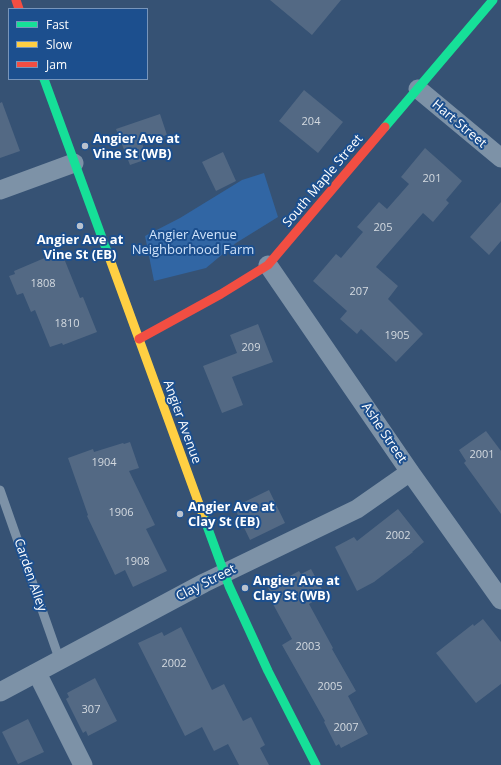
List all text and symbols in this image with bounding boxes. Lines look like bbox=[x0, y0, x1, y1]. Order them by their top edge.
legend bbox=[8, 8, 148, 80]
text: Fast bbox=[46, 16, 69, 33]
text: Slow bbox=[46, 36, 72, 53]
text: Jam bbox=[46, 56, 67, 73]
street label: Hart Street bbox=[429, 97, 489, 151]
house number: 204 bbox=[302, 115, 320, 129]
place label: Angier Ave at Vine St (WB) bbox=[93, 131, 180, 162]
street label: South Maple Street bbox=[280, 132, 366, 230]
marker: Angier Ave at Vine St (WB) bbox=[80, 141, 90, 151]
house number: 201 bbox=[423, 172, 441, 186]
marker: Angier Ave at Vine St (EB) bbox=[75, 221, 85, 231]
house number: 205 bbox=[374, 221, 392, 235]
park label: Angier Avenue Neighborhood Farm bbox=[132, 227, 254, 258]
place label: Angier Ave at Vine St (EB) bbox=[37, 232, 123, 263]
house number: 1808 bbox=[30, 277, 56, 291]
house number: 207 bbox=[350, 285, 368, 299]
house number: 1810 bbox=[54, 317, 80, 331]
house number: 1905 bbox=[384, 329, 410, 343]
house number: 209 bbox=[242, 341, 260, 355]
street label: Angier Avenue bbox=[160, 378, 204, 466]
street label: Ashe Street bbox=[358, 400, 410, 466]
house number: 2001 bbox=[469, 448, 495, 462]
house number: 1904 bbox=[91, 456, 117, 470]
place label: Angier Ave at Clay St (EB) bbox=[188, 499, 275, 530]
house number: 1906 bbox=[108, 506, 134, 520]
marker: Angier Ave at Clay St (EB) bbox=[175, 509, 185, 519]
house number: 2002 bbox=[385, 529, 411, 543]
street label: Carden Alley bbox=[10, 537, 50, 613]
house number: 1908 bbox=[124, 555, 150, 569]
street label: Clay Street bbox=[174, 561, 238, 605]
place label: Angier Ave at Clay St (WB) bbox=[253, 573, 340, 604]
marker: Angier Ave at Clay St (WB) bbox=[240, 583, 250, 593]
house number: 2003 bbox=[295, 640, 321, 654]
house number: 2002 bbox=[161, 657, 187, 671]
house number: 2005 bbox=[317, 680, 343, 694]
house number: 307 bbox=[82, 703, 100, 717]
house number: 2007 bbox=[333, 721, 359, 735]

